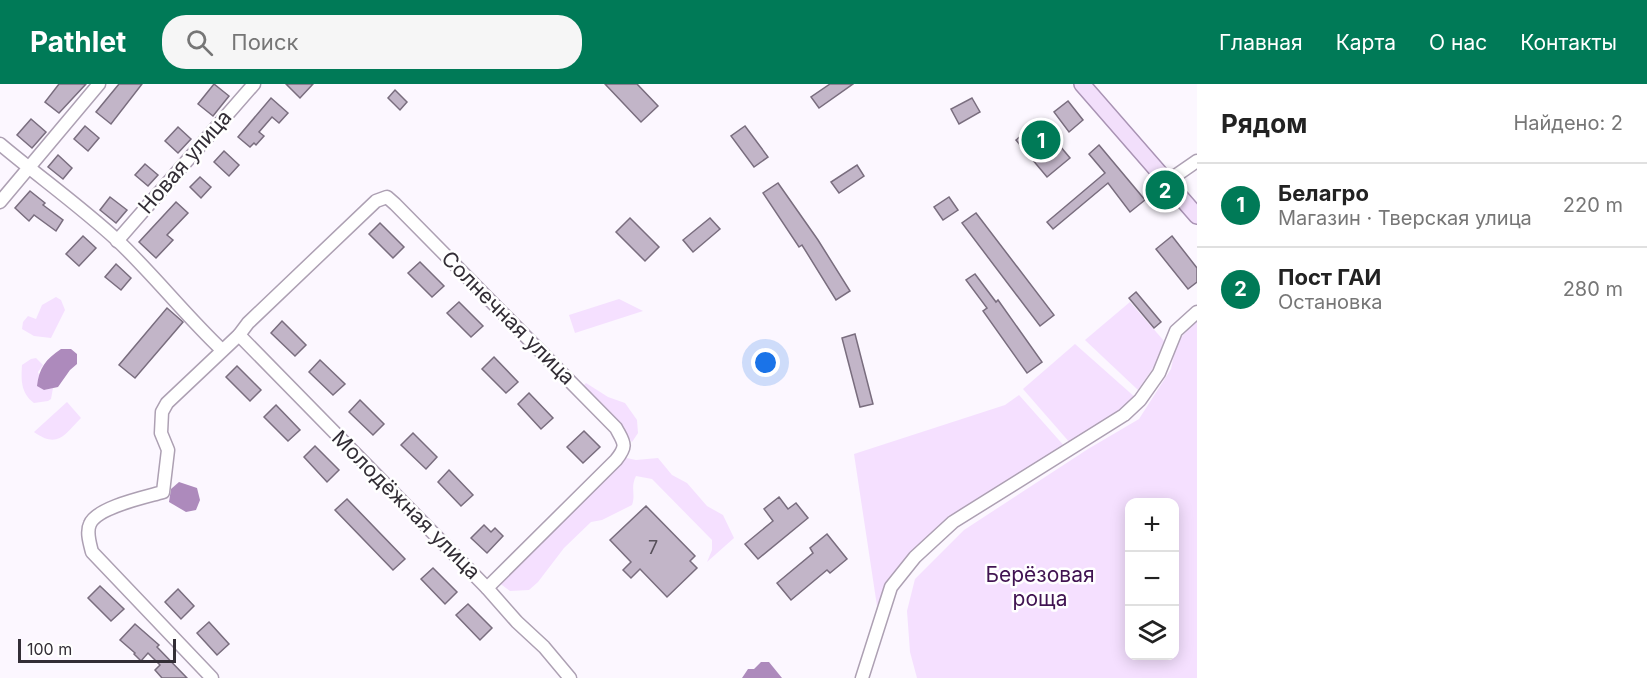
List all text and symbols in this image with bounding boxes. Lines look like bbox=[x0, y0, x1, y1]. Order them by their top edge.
search box bbox=[162, 15, 582, 69]
text: Pathlet bbox=[30, 25, 126, 59]
icon: search bbox=[183, 26, 216, 59]
text: Поиск bbox=[231, 29, 298, 55]
text: Главная bbox=[1219, 30, 1303, 55]
text: Карта bbox=[1336, 30, 1396, 55]
text: О нас bbox=[1429, 30, 1487, 55]
text: Контакты bbox=[1520, 30, 1617, 55]
street label: Новая улица bbox=[133, 105, 236, 219]
text: Рядом bbox=[1221, 108, 1307, 139]
text: Найдено: 2 bbox=[1513, 111, 1623, 135]
pin: 1 bbox=[1022, 118, 1060, 162]
pin: 2 bbox=[1146, 168, 1184, 212]
text: Белагро bbox=[1278, 180, 1369, 206]
text: 1 bbox=[1236, 193, 1245, 217]
text: 220 m bbox=[1563, 193, 1623, 217]
text: Магазин · Тверская улица bbox=[1278, 206, 1532, 230]
street label: Солнечная улица bbox=[436, 246, 580, 390]
text: Пост ГАИ bbox=[1278, 264, 1381, 290]
text: 2 bbox=[1234, 277, 1247, 301]
text: 280 m bbox=[1563, 277, 1623, 301]
text: Остановка bbox=[1278, 290, 1382, 314]
your location bbox=[751, 348, 780, 377]
street label: Молодёжная улица bbox=[327, 425, 486, 584]
map controls bbox=[1125, 498, 1179, 660]
button: + bbox=[1125, 498, 1179, 552]
house number: 7 bbox=[648, 537, 658, 558]
button: − bbox=[1125, 552, 1179, 606]
park label: Берёзовая роща bbox=[985, 562, 1095, 611]
button: layers bbox=[1125, 606, 1179, 660]
scale bar bbox=[18, 636, 176, 664]
text: 100 m bbox=[27, 639, 72, 659]

